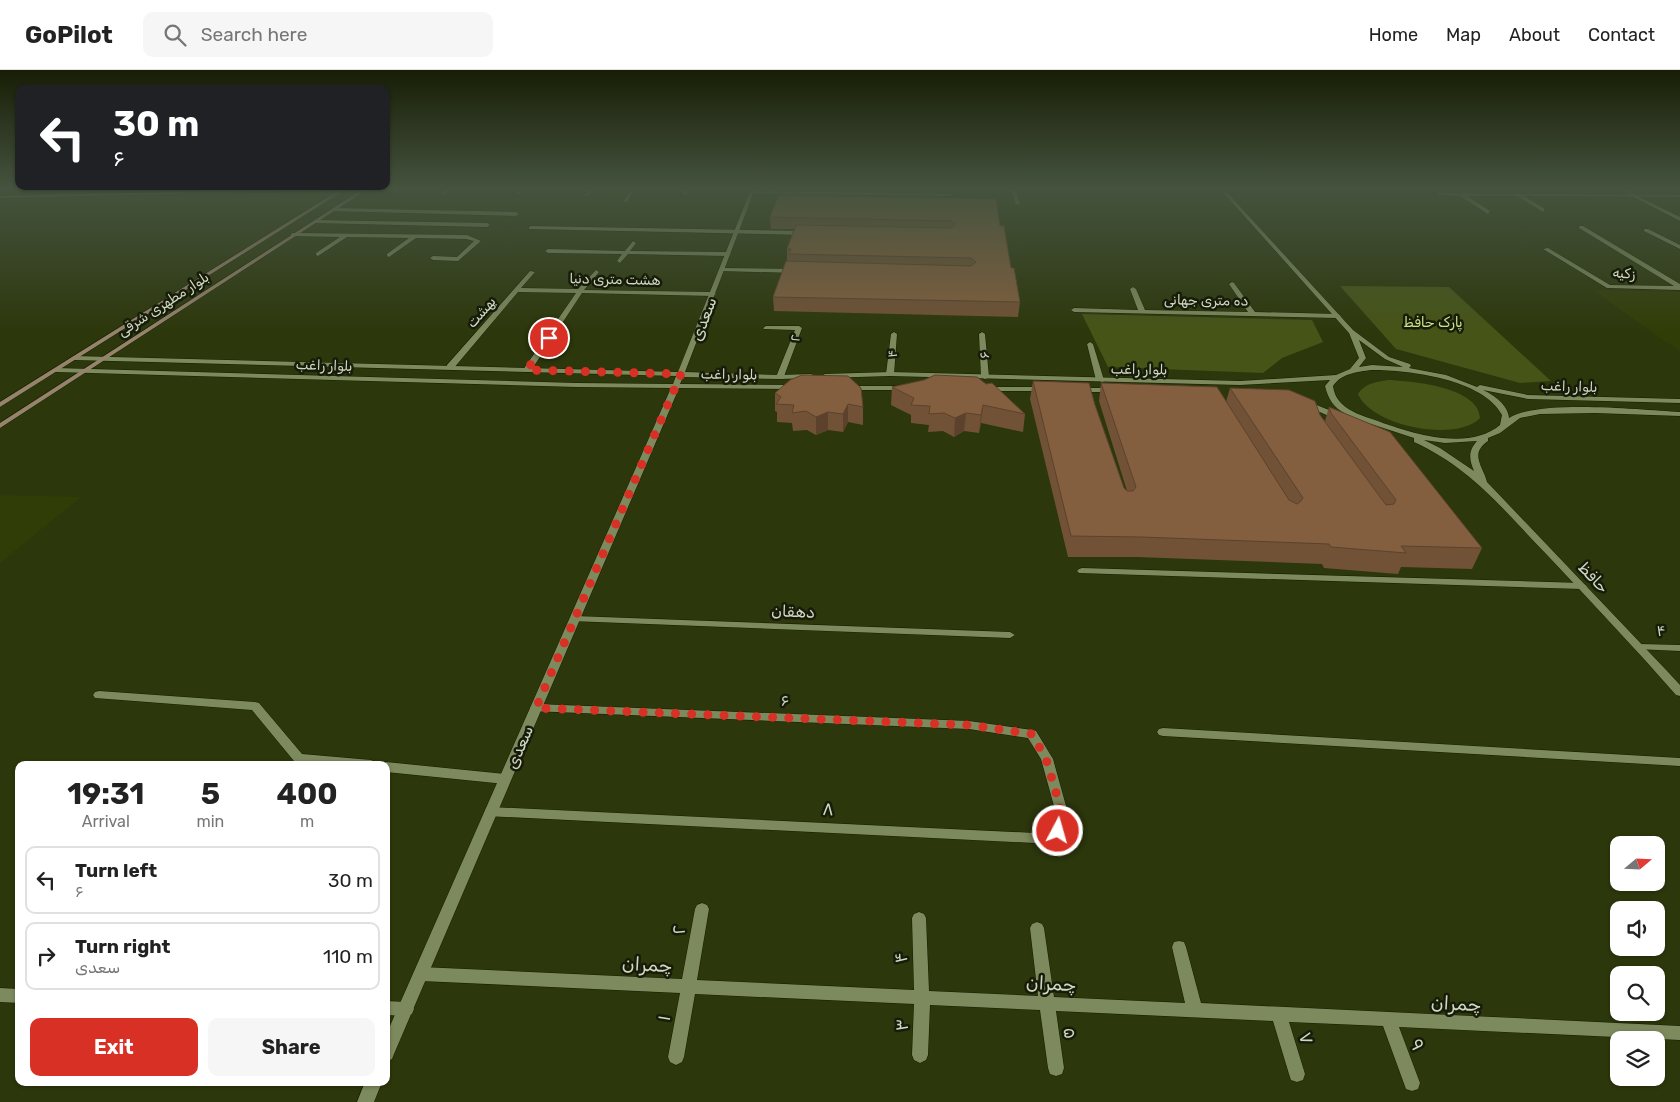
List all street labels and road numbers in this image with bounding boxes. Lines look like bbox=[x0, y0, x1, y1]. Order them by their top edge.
street label: زکیه bbox=[1612, 264, 1636, 283]
street label: بلوار مطهری شرقی bbox=[114, 269, 212, 340]
street label: هشت متری دنیا bbox=[569, 270, 661, 289]
street label: ده متری جهانی bbox=[1164, 291, 1249, 310]
street label: بهشت bbox=[463, 293, 500, 331]
street label: سعدی bbox=[686, 295, 720, 344]
street label: ۲ bbox=[786, 332, 805, 344]
street label: ۴ bbox=[884, 349, 901, 359]
street label: ۶ bbox=[976, 351, 993, 359]
street label: بلوار راغب bbox=[295, 356, 353, 375]
street label: بلوار راغب bbox=[1111, 361, 1167, 378]
street label: بلوار راغب bbox=[701, 366, 757, 383]
street label: بلوار راغب bbox=[1540, 377, 1598, 396]
street label: حافظ bbox=[1574, 558, 1613, 597]
street label: دهقان bbox=[771, 601, 815, 622]
street label: ۴ bbox=[1656, 621, 1666, 640]
street label: ۶ bbox=[780, 691, 790, 710]
street label: سعدی bbox=[502, 723, 537, 772]
street label: ۸ bbox=[821, 797, 835, 820]
street label: ۲ bbox=[666, 924, 691, 937]
street label: چمران bbox=[621, 952, 673, 977]
street label: ۴ bbox=[889, 952, 912, 964]
street label: چمران bbox=[1025, 971, 1077, 996]
street label: چمران bbox=[1430, 991, 1482, 1016]
street label: ۱ bbox=[652, 1013, 675, 1023]
street label: ۳ bbox=[890, 1018, 913, 1032]
street label: ۵ bbox=[1058, 1026, 1083, 1041]
street label: ۷ bbox=[1294, 1029, 1319, 1047]
street label: ۹ bbox=[1405, 1035, 1430, 1053]

